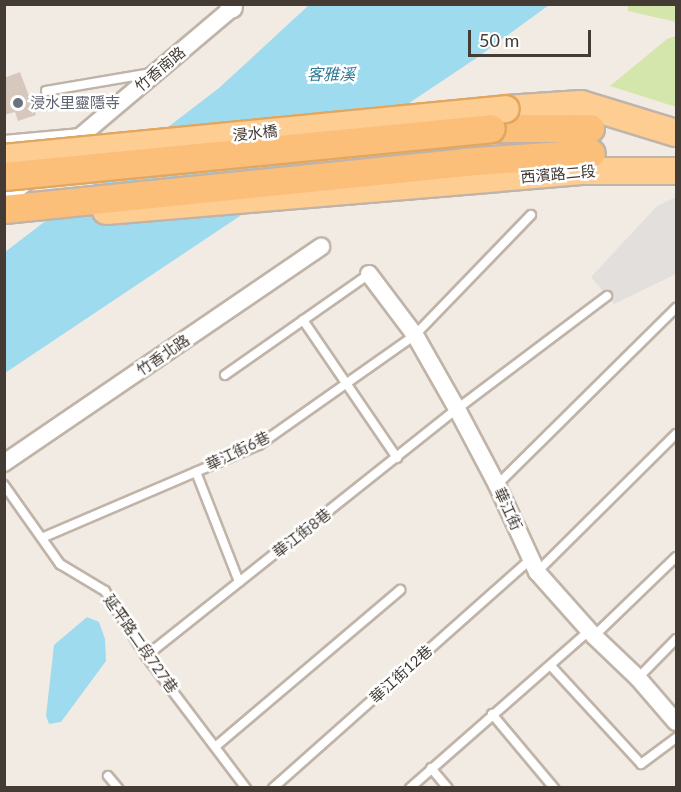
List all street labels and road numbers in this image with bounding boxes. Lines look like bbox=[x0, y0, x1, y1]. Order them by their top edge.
street label: 竹香南路 bbox=[131, 43, 189, 95]
street label: 浸水橋 bbox=[232, 122, 278, 144]
street label: 西濱路二段 bbox=[520, 162, 596, 186]
street label: 竹香北路 bbox=[133, 331, 193, 379]
street label: 華江街6巷 bbox=[203, 428, 273, 474]
street label: 華江街 bbox=[490, 485, 526, 533]
street label: 華江街8巷 bbox=[269, 505, 335, 561]
street label: 延平路二段727巷 bbox=[100, 591, 182, 697]
street label: 華江街12巷 bbox=[366, 641, 436, 707]

